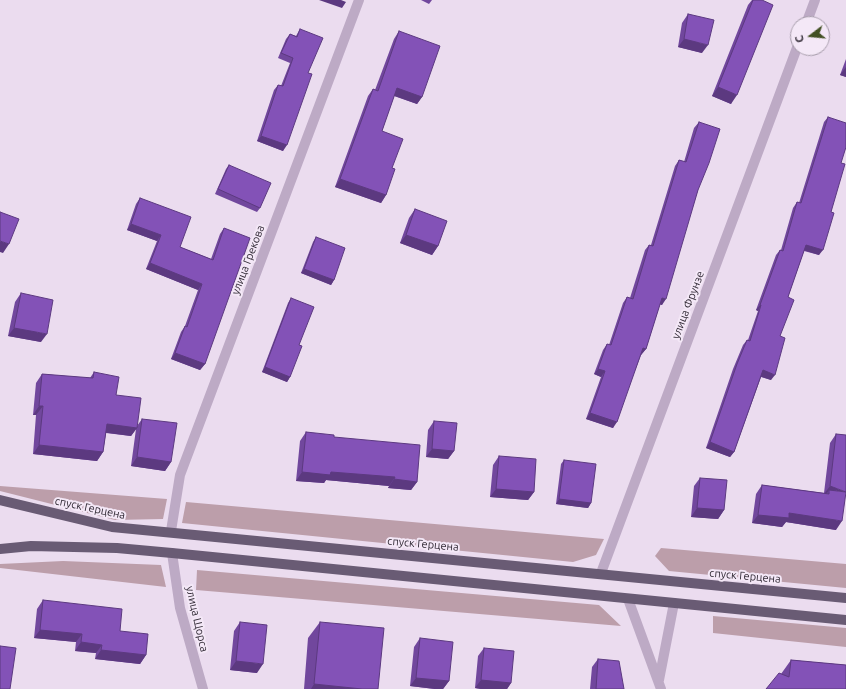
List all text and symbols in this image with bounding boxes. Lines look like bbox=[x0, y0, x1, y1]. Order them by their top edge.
north arrow bbox=[790, 16, 830, 56]
text: С bbox=[793, 34, 806, 44]
street label: улица Грекова bbox=[229, 223, 267, 297]
street label: улица Фрунзе bbox=[669, 269, 707, 341]
street label: спуск Герцена bbox=[54, 494, 126, 522]
street label: спуск Герцена bbox=[387, 534, 459, 554]
street label: спуск Герцена bbox=[709, 566, 781, 586]
street label: улица Щорса bbox=[183, 585, 211, 653]

